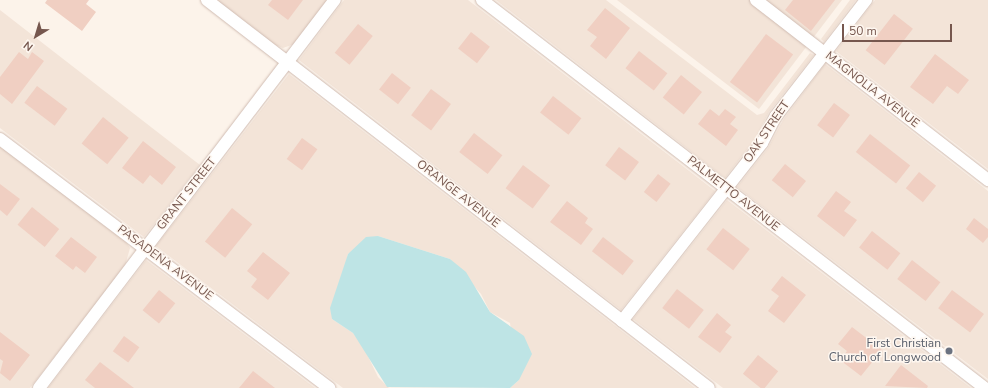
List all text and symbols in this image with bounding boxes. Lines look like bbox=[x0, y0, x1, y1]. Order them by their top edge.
north arrow bbox=[16, 16, 56, 56]
scale bar bbox=[844, 16, 954, 42]
text: 50 m bbox=[849, 23, 877, 39]
text: N bbox=[20, 37, 36, 54]
street label: MAGNOLIA AVENUE bbox=[822, 49, 922, 131]
street label: OAK STREET bbox=[741, 98, 793, 166]
street label: PALMETTO AVENUE bbox=[684, 153, 782, 235]
street label: GRANT STREET bbox=[154, 155, 220, 233]
street label: ORANGE AVENUE bbox=[414, 157, 502, 231]
street label: PASADENA AVENUE bbox=[114, 222, 216, 304]
place label: First Christian Church of Longwood bbox=[829, 337, 941, 365]
marker: First Christian Church of Longwood bbox=[944, 346, 954, 356]

